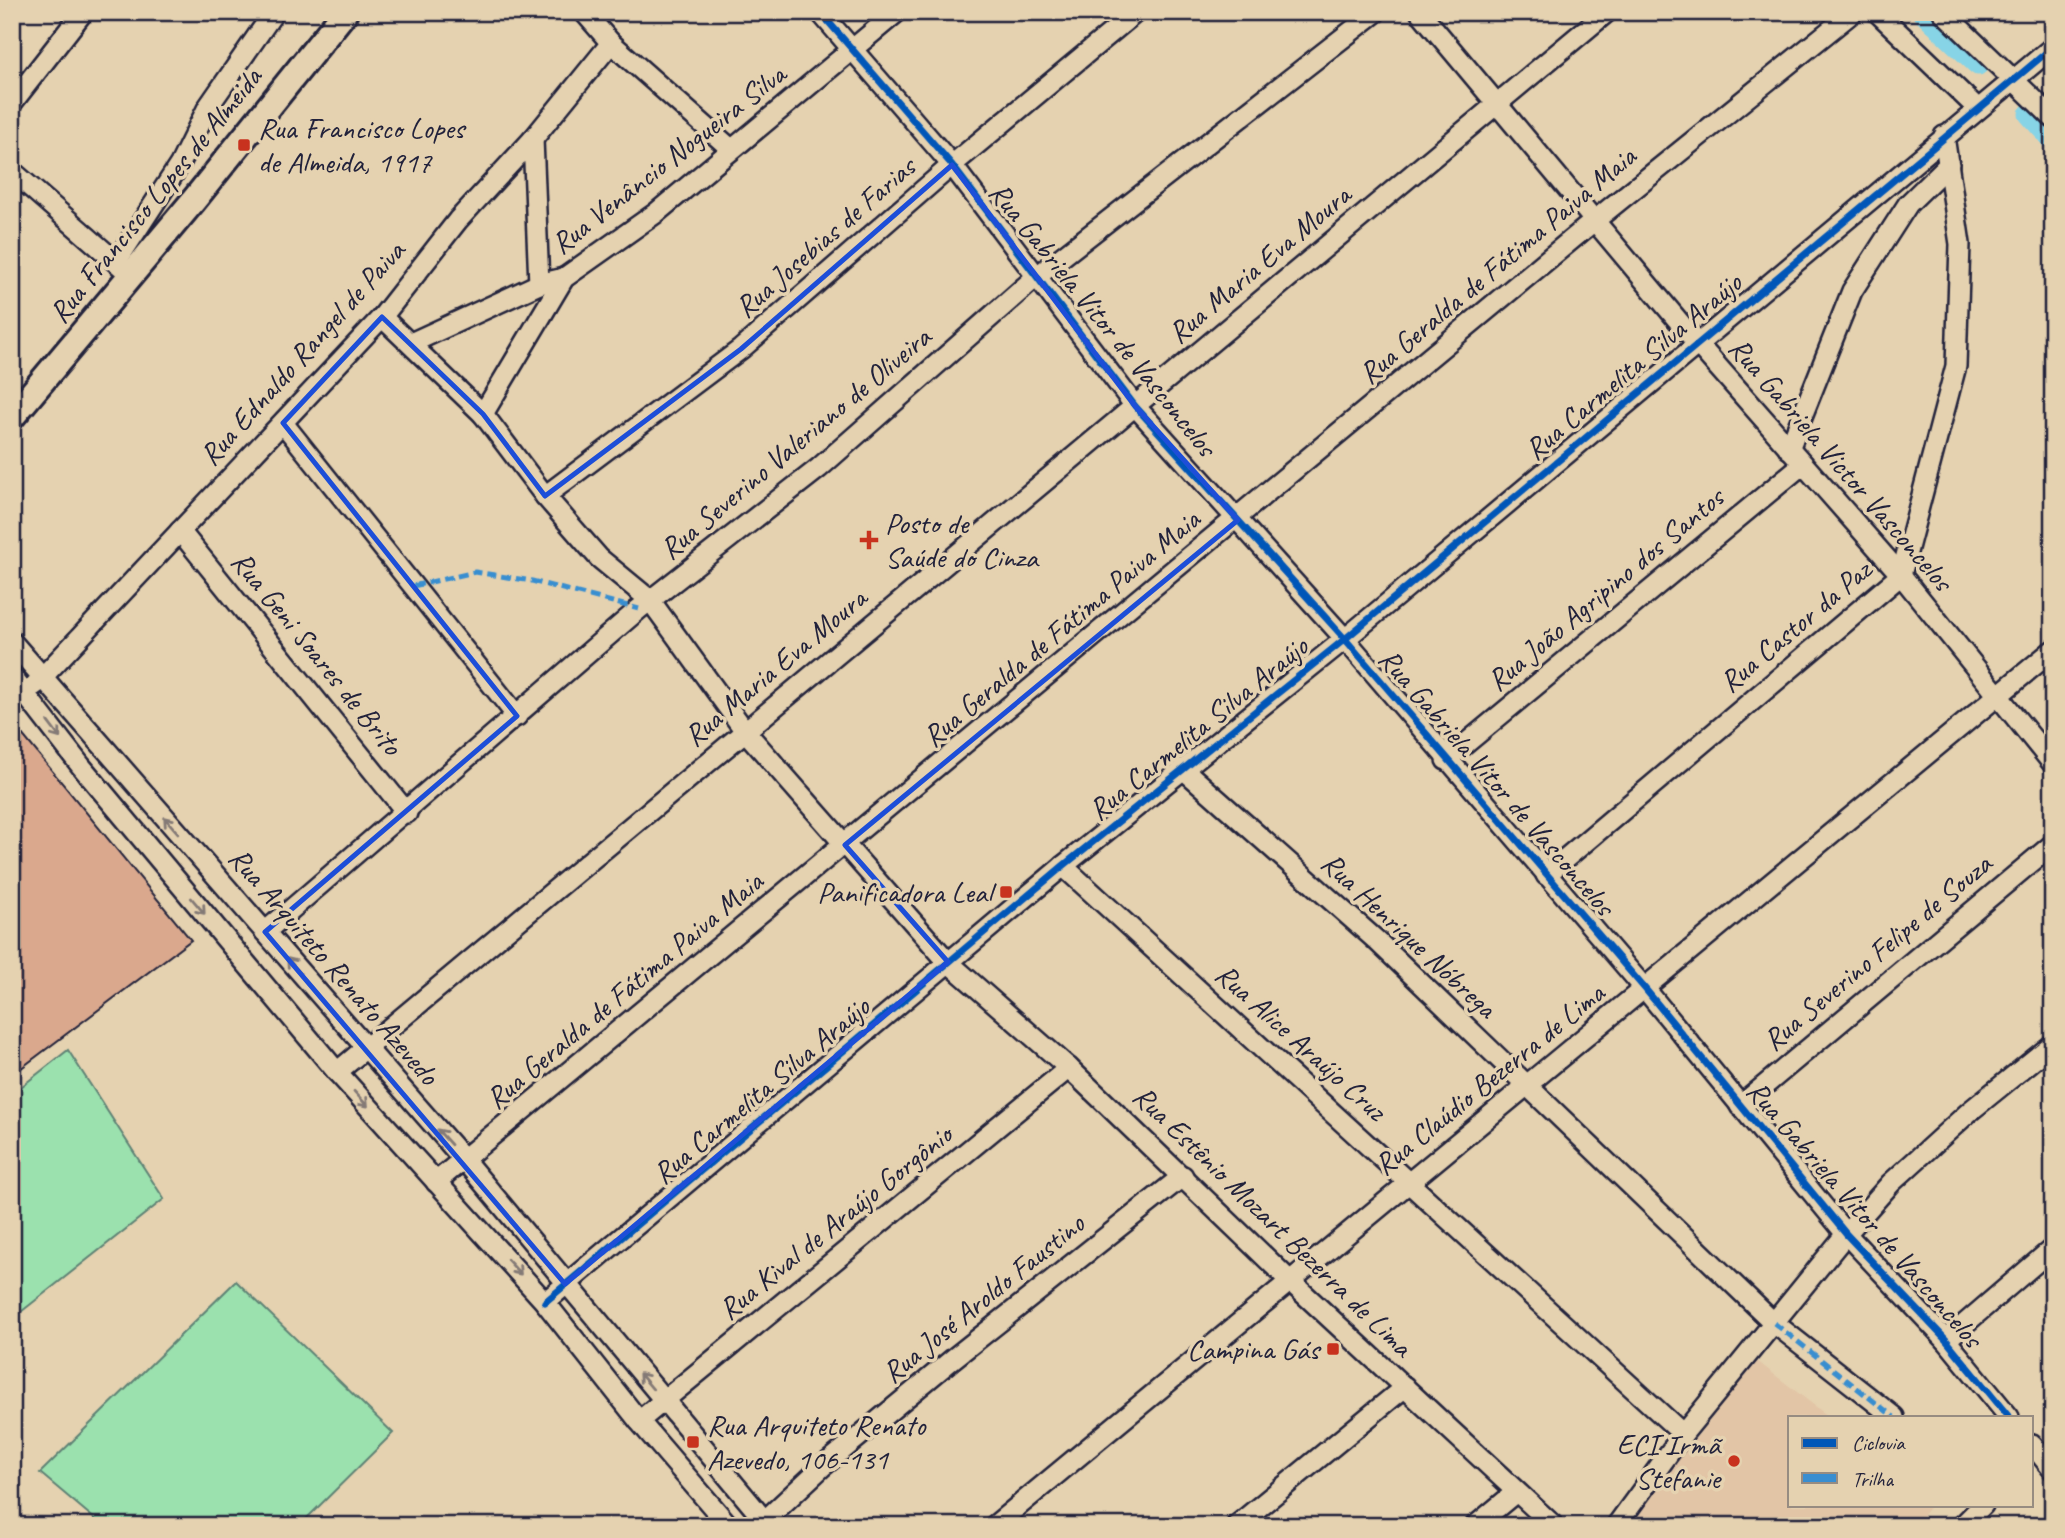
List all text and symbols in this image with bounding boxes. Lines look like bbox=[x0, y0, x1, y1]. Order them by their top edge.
street label: Rua Venâncio Nogueira Silva bbox=[543, 54, 795, 262]
street label: Rua Francisco Lopes de Almeida bbox=[40, 58, 271, 331]
place label: Rua Francisco Lopes de Almeida, 1917 bbox=[258, 109, 467, 181]
marker: Rua Francisco Lopes de Almeida, 1917 bbox=[236, 137, 252, 153]
street label: Rua Geralda de Fátima Paiva Maia bbox=[1351, 137, 1645, 392]
street label: Rua Josebias de Farias bbox=[727, 146, 925, 326]
street label: Rua Gabriela Vitor de Vasconcelos bbox=[981, 174, 1227, 466]
street label: Rua Maria Eva Moura bbox=[1160, 175, 1360, 352]
street label: Rua Ednaldo Rangel de Paiva bbox=[191, 231, 414, 473]
street label: Rua Carmelita Silva Araújo bbox=[1517, 263, 1751, 468]
street label: Rua Severino Valeriano de Oliveira bbox=[651, 317, 940, 568]
street label: Rua Gabriela Victor Vasconcelos bbox=[1721, 329, 1963, 601]
street label: Rua João Agripino dos Santos bbox=[1479, 477, 1733, 699]
street label: Rua Geralda de Fátima Paiva Maia bbox=[915, 500, 1209, 755]
place label: Posto de Saúde do Cinza bbox=[885, 504, 1040, 576]
marker: Posto de Saúde do Cinza bbox=[859, 530, 879, 550]
street label: Rua Geni Soares de Brito bbox=[223, 543, 412, 764]
street label: Rua Castor da Paz bbox=[1711, 550, 1881, 701]
street label: Rua Maria Eva Moura bbox=[676, 578, 876, 755]
street label: Rua Carmelita Silva Araújo bbox=[1080, 627, 1317, 828]
street label: Rua Gabriela Vitor de Vasconcelos bbox=[1371, 641, 1625, 926]
one-way arrow bbox=[47, 721, 62, 739]
one-way arrow bbox=[163, 817, 179, 835]
street label: Rua Arquiteto Renato Azevedo bbox=[220, 839, 448, 1094]
street label: Rua Henrique Nóbrega bbox=[1313, 844, 1506, 1027]
street label: Rua Severino Felipe de Souza bbox=[1755, 844, 2001, 1059]
street label: Rua Geralda de Fátima Paiva Maia bbox=[478, 862, 772, 1117]
place label: Panificadora Leal bbox=[817, 873, 997, 911]
marker: Panificadora Leal bbox=[998, 884, 1014, 900]
one-way arrow bbox=[191, 897, 206, 915]
street label: Rua Alice Araújo Cruz bbox=[1208, 955, 1396, 1130]
one-way arrow bbox=[286, 957, 302, 975]
street label: Rua Claúdio Bezerra de Lima bbox=[1366, 973, 1613, 1184]
street label: Rua Carmelita Silva Araújo bbox=[645, 987, 879, 1192]
street label: Rua Gabriela Vitor de Vasconcelos bbox=[1739, 1073, 1993, 1358]
street label: Rua Estênio Mozart Bezerra de Lima bbox=[1125, 1077, 1422, 1366]
one-way arrow bbox=[353, 1090, 369, 1108]
street label: Rua Kival de Araújo Gorgônio bbox=[710, 1114, 962, 1328]
one-way arrow bbox=[436, 1128, 452, 1146]
street label: Rua José Aroldo Faustino bbox=[874, 1204, 1093, 1391]
one-way arrow bbox=[506, 1258, 522, 1276]
place label: Campina Gás bbox=[1187, 1330, 1322, 1368]
marker: Campina Gás bbox=[1325, 1341, 1341, 1357]
one-way arrow bbox=[638, 1372, 654, 1390]
place label: Rua Arquiteto Renato Azevedo, 106-131 bbox=[707, 1406, 927, 1478]
legend bbox=[1788, 1416, 2034, 1506]
place label: ECI Irmã Stefanie bbox=[1617, 1425, 1723, 1497]
text: Ciclovia bbox=[1852, 1430, 1906, 1456]
marker: Rua Arquiteto Renato Azevedo, 106-131 bbox=[685, 1434, 701, 1450]
marker: ECI Irmã Stefanie bbox=[1726, 1453, 1742, 1469]
text: Trilha bbox=[1852, 1466, 1895, 1492]

